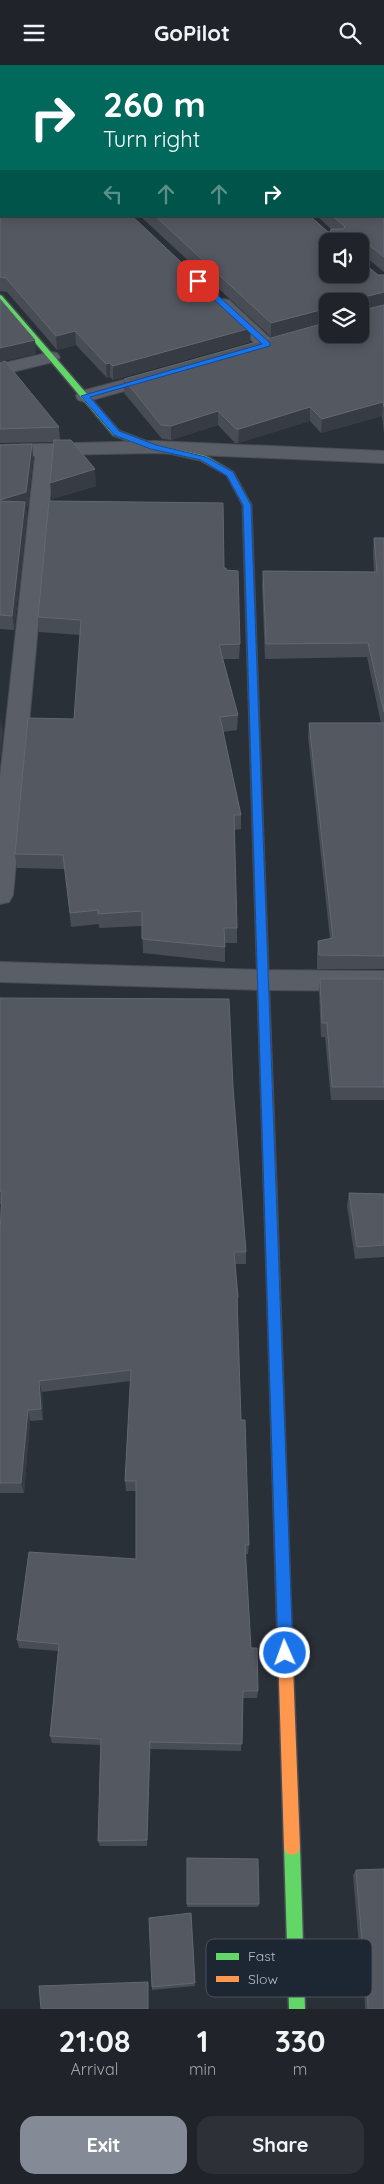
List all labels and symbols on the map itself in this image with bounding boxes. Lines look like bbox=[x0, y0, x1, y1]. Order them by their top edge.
pin bbox=[177, 260, 219, 302]
position arrow bbox=[258, 1626, 310, 1678]
legend bbox=[206, 1939, 372, 1997]
text: Fast bbox=[248, 1947, 276, 1965]
text: Slow bbox=[248, 1970, 278, 1988]

